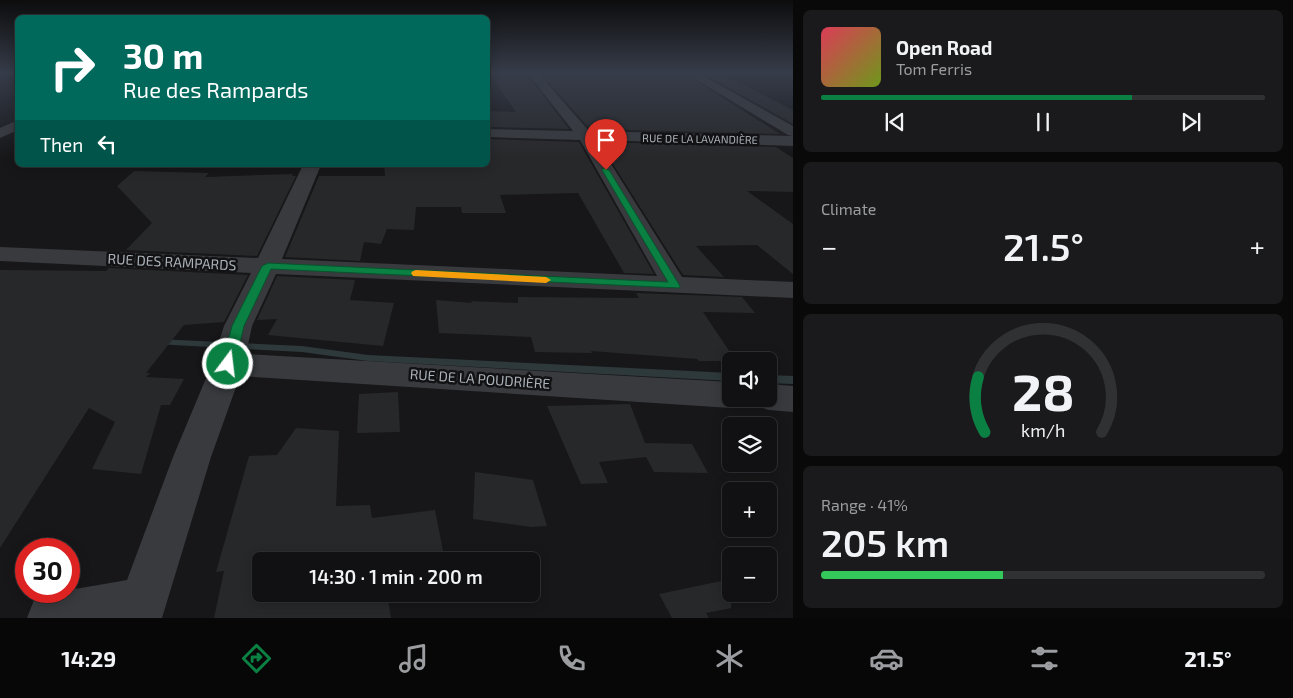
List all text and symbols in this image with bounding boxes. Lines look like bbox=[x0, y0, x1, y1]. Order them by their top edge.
text: 30 m bbox=[123, 34, 203, 76]
icon: right bbox=[40, 35, 105, 100]
text: Open Road bbox=[896, 36, 992, 59]
text: Tom Ferris bbox=[896, 59, 972, 78]
text: Rue des Rampards bbox=[123, 76, 309, 102]
icon: previous bbox=[881, 108, 909, 136]
icon: pause bbox=[1029, 108, 1057, 136]
icon: next bbox=[1177, 108, 1205, 136]
pin bbox=[585, 119, 627, 170]
icon: arrive bbox=[592, 126, 620, 154]
icon: left bbox=[93, 130, 121, 158]
street label: RUE DE LA LAVANDIÈRE bbox=[642, 131, 758, 146]
text: Then bbox=[40, 133, 83, 156]
text: Climate bbox=[821, 199, 876, 218]
text: 21.5° bbox=[1003, 223, 1084, 269]
text: − bbox=[821, 229, 837, 263]
text: + bbox=[1250, 229, 1265, 263]
street label: RUE DES RAMPARDS bbox=[107, 250, 237, 273]
position arrow bbox=[201, 337, 253, 389]
map controls bbox=[722, 352, 777, 602]
button: sound bbox=[722, 352, 777, 407]
text: 28 bbox=[1012, 359, 1074, 421]
street label: RUE DE LA POUDRIÈRE bbox=[409, 365, 551, 392]
button: layers bbox=[722, 417, 777, 472]
text: km/h bbox=[1021, 419, 1065, 441]
button: + bbox=[722, 482, 777, 537]
text: Range · 41% bbox=[821, 495, 908, 514]
text: 205 km bbox=[821, 519, 949, 565]
speed limit sign: 30 bbox=[15, 538, 80, 603]
button: − bbox=[722, 547, 777, 602]
text: 14:30 · 1 min · 200 m bbox=[309, 565, 483, 588]
icon: directions bbox=[239, 641, 274, 676]
icon: music bbox=[396, 641, 431, 676]
icon: phone bbox=[554, 641, 589, 676]
icon: climate bbox=[712, 641, 747, 676]
icon: car bbox=[869, 641, 904, 676]
icon: filters bbox=[1027, 641, 1062, 676]
text: 14:29 bbox=[61, 645, 116, 671]
text: 21.5° bbox=[1184, 645, 1232, 671]

